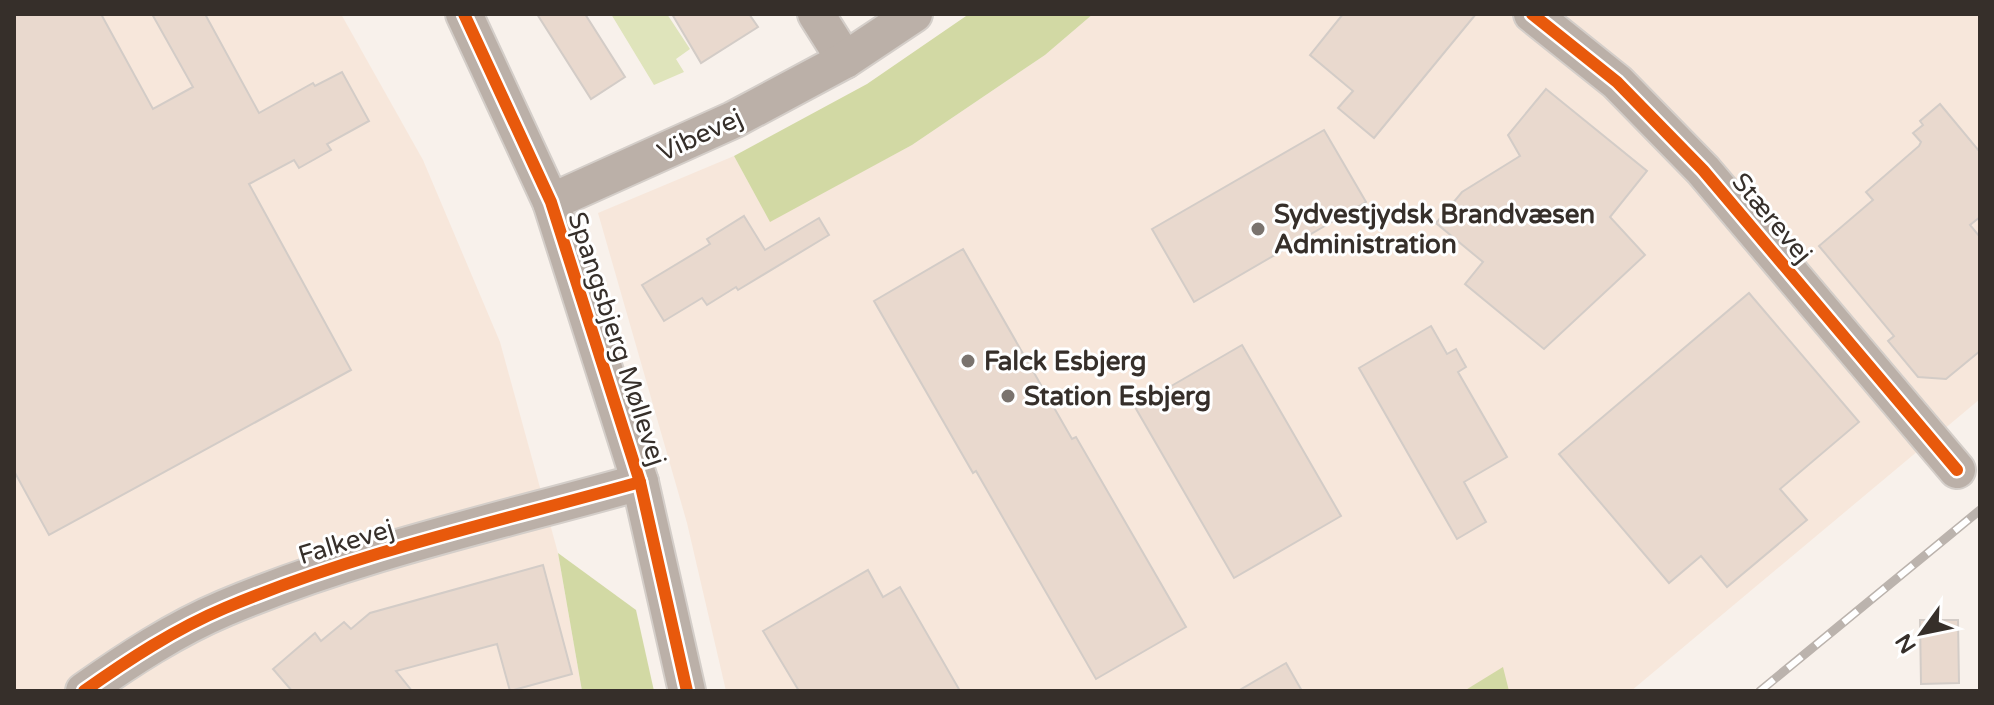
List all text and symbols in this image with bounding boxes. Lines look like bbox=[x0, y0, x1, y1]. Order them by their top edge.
street label: Vibevej bbox=[653, 102, 747, 168]
street label: Stærevej bbox=[1725, 167, 1819, 269]
place label: Sydvestjydsk Brandvæsen Administration bbox=[1274, 199, 1595, 260]
street label: Spangsbjerg Møllevej bbox=[561, 208, 673, 470]
marker: Sydvestjydsk Brandvæsen Administration bbox=[1249, 220, 1267, 238]
place label: Falck Esbjerg bbox=[984, 346, 1146, 377]
marker: Falck Esbjerg bbox=[959, 352, 977, 370]
place label: Station Esbjerg bbox=[1024, 381, 1211, 412]
marker: Station Esbjerg bbox=[999, 387, 1017, 405]
street label: Falkevej bbox=[294, 513, 398, 571]
north arrow bbox=[1882, 593, 1962, 673]
text: N bbox=[1890, 629, 1922, 658]

